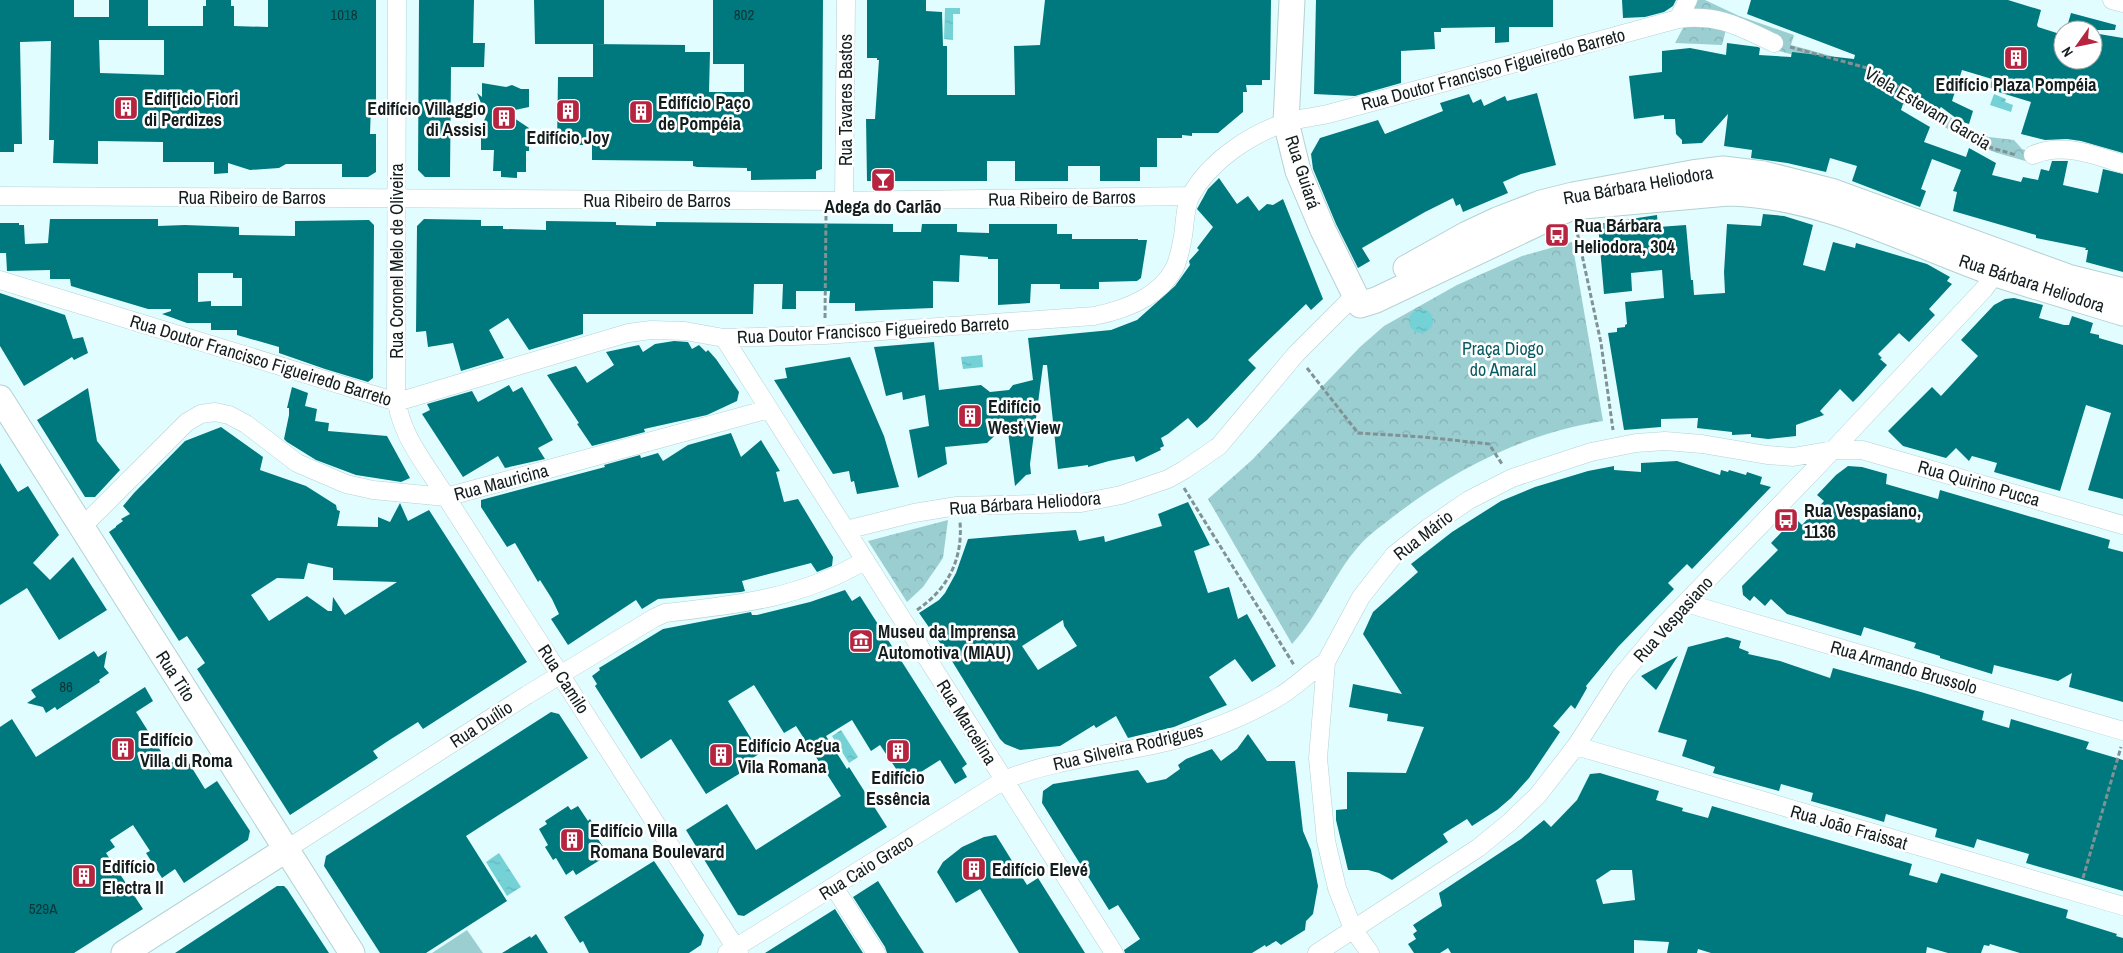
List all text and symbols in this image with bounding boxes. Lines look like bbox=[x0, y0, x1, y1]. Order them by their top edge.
house number: 1018 bbox=[330, 4, 358, 25]
house number: 802 bbox=[734, 4, 754, 25]
north arrow bbox=[2053, 20, 2103, 70]
street label: Rua Doutor Francisco Figueiredo Barreto bbox=[1358, 22, 1628, 116]
street label: Rua Tavares Bastos bbox=[833, 34, 858, 166]
text: N bbox=[2057, 44, 2077, 60]
building icon: Edifício Plaza Pompéia bbox=[2003, 45, 2029, 71]
street label: Viela Estevam Garcia bbox=[1860, 60, 1996, 156]
place label: Edifício Plaza Pompéia bbox=[1936, 72, 2097, 97]
place label: Edif[icio Fiori di Perdizes bbox=[144, 86, 238, 132]
place label: Edifício Paço de Pompéia bbox=[658, 90, 751, 136]
building icon: Edif[icio Fiori di Perdizes bbox=[113, 95, 139, 121]
place label: Edifício Villaggio di Assisi bbox=[367, 96, 486, 142]
building icon: Edifício Joy bbox=[555, 98, 581, 124]
building icon: Edifício Paço de Pompéia bbox=[628, 99, 654, 125]
building icon: Edifício Villaggio di Assisi bbox=[491, 105, 517, 131]
place label: Edifício Joy bbox=[527, 125, 610, 150]
street label: Rua Guiará bbox=[1279, 132, 1327, 212]
street label: Rua Bárbara Heliodora bbox=[1561, 160, 1715, 210]
street label: Rua Coronel Melo de Oliveira bbox=[384, 163, 409, 359]
bar icon: Adega do Carlão bbox=[870, 167, 896, 193]
street label: Rua Ribeiro de Barros bbox=[988, 184, 1136, 212]
street label: Rua Ribeiro de Barros bbox=[178, 185, 326, 210]
street label: Rua Ribeiro de Barros bbox=[583, 188, 731, 213]
place label: Adega do Carlão bbox=[824, 194, 942, 219]
place label: Rua Bárbara Heliodora, 304 bbox=[1574, 213, 1676, 259]
bus stop icon: Rua Bárbara Heliodora, 304 bbox=[1544, 222, 1570, 248]
street label: Rua Bárbara Heliodora bbox=[1956, 248, 2108, 318]
street label: Rua Doutor Francisco Figueiredo Barreto bbox=[127, 308, 395, 412]
street label: Rua Doutor Francisco Figueiredo Barreto bbox=[736, 310, 1010, 350]
park label: Praça Diogo do Amaral bbox=[1462, 336, 1544, 382]
place label: Edifício West View bbox=[988, 394, 1061, 440]
building icon: Edifício West View bbox=[957, 403, 983, 429]
street label: Rua Quirino Pucca bbox=[1915, 454, 2043, 512]
street label: Rua Mauricina bbox=[451, 457, 551, 507]
street label: Rua Bárbara Heliodora bbox=[948, 485, 1102, 521]
place label: Rua Vespasiano, 1136 bbox=[1804, 498, 1921, 544]
street label: Rua Mário bbox=[1388, 504, 1458, 566]
bus stop icon: Rua Vespasiano, 1136 bbox=[1773, 507, 1799, 533]
street label: Rua Vespasiano bbox=[1627, 570, 1719, 668]
place label: Museu da Imprensa Automotiva (MIAU) bbox=[878, 619, 1017, 665]
museum icon: Museu da Imprensa Automotiva (MIAU) bbox=[848, 628, 874, 654]
street label: Rua Armando Brussolo bbox=[1828, 634, 1980, 700]
street label: Rua Camilo bbox=[532, 640, 596, 718]
street label: Rua Tito bbox=[150, 646, 202, 706]
street label: Rua Marcelina bbox=[931, 675, 1003, 769]
house number: 86 bbox=[59, 676, 73, 697]
street label: Rua Duílio bbox=[445, 695, 517, 753]
street label: Rua Silveira Rodrigues bbox=[1050, 718, 1206, 776]
place label: Edifício Villa di Roma bbox=[140, 727, 233, 773]
place label: Edifício Acgua Vila Romana bbox=[738, 733, 841, 779]
building icon: Edifício Villa di Roma bbox=[110, 736, 136, 762]
building icon: Edifício Essência bbox=[885, 738, 911, 764]
building icon: Edifício Acgua Vila Romana bbox=[708, 742, 734, 768]
place label: Edifício Essência bbox=[866, 765, 931, 811]
street label: Rua João Fraissat bbox=[1788, 798, 1910, 856]
place label: Edifício Villa Romana Boulevard bbox=[590, 818, 725, 864]
building icon: Edifício Villa Romana Boulevard bbox=[559, 827, 585, 853]
street label: Rua Caio Graco bbox=[814, 828, 918, 906]
place label: Edifício Electra II bbox=[102, 854, 164, 900]
building icon: Edifício Elevé bbox=[961, 856, 987, 882]
place label: Edifício Elevé bbox=[992, 857, 1088, 882]
building icon: Edifício Electra II bbox=[71, 863, 97, 889]
house number: 529A bbox=[29, 898, 58, 919]

